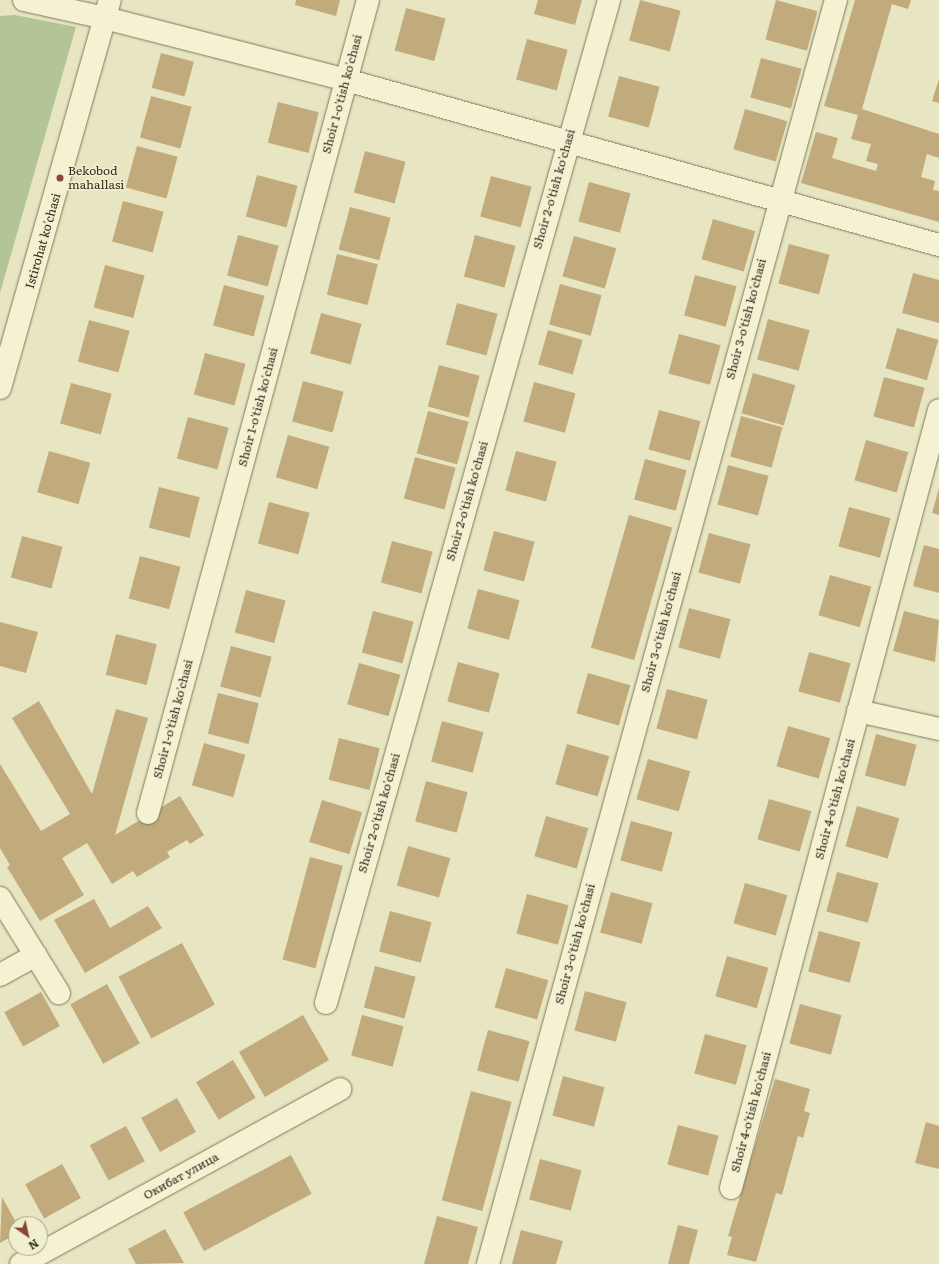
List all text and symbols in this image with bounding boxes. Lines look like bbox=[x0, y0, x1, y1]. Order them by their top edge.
street label: Shoir 1-o'tish ko'chasi bbox=[319, 33, 365, 155]
street label: Shoir 2-o'tish ko'chasi bbox=[530, 127, 578, 251]
place label: Bekobod mahallasi bbox=[68, 164, 124, 192]
marker: Bekobod mahallasi bbox=[55, 173, 65, 183]
street label: Istirohat ko'chasi bbox=[22, 192, 64, 290]
street label: Shoir 3-o'tish ko'chasi bbox=[723, 257, 769, 381]
street label: Shoir 1-o'tish ko'chasi bbox=[235, 346, 281, 468]
street label: Shoir 2-o'tish ko'chasi bbox=[443, 439, 491, 563]
street label: Shoir 3-o'tish ko'chasi bbox=[638, 570, 684, 694]
street label: Shoir 1-o'tish ko'chasi bbox=[150, 658, 196, 780]
street label: Shoir 4-o'tish ko'chasi bbox=[812, 737, 858, 861]
street label: Shoir 2-o'tish ko'chasi bbox=[355, 751, 403, 875]
street label: Shoir 3-o'tish ko'chasi bbox=[552, 882, 598, 1006]
street label: Shoir 4-o'tish ko'chasi bbox=[728, 1050, 774, 1174]
street label: Окибат улица bbox=[141, 1149, 221, 1203]
north arrow bbox=[8, 1216, 48, 1256]
text: N bbox=[26, 1236, 42, 1254]

